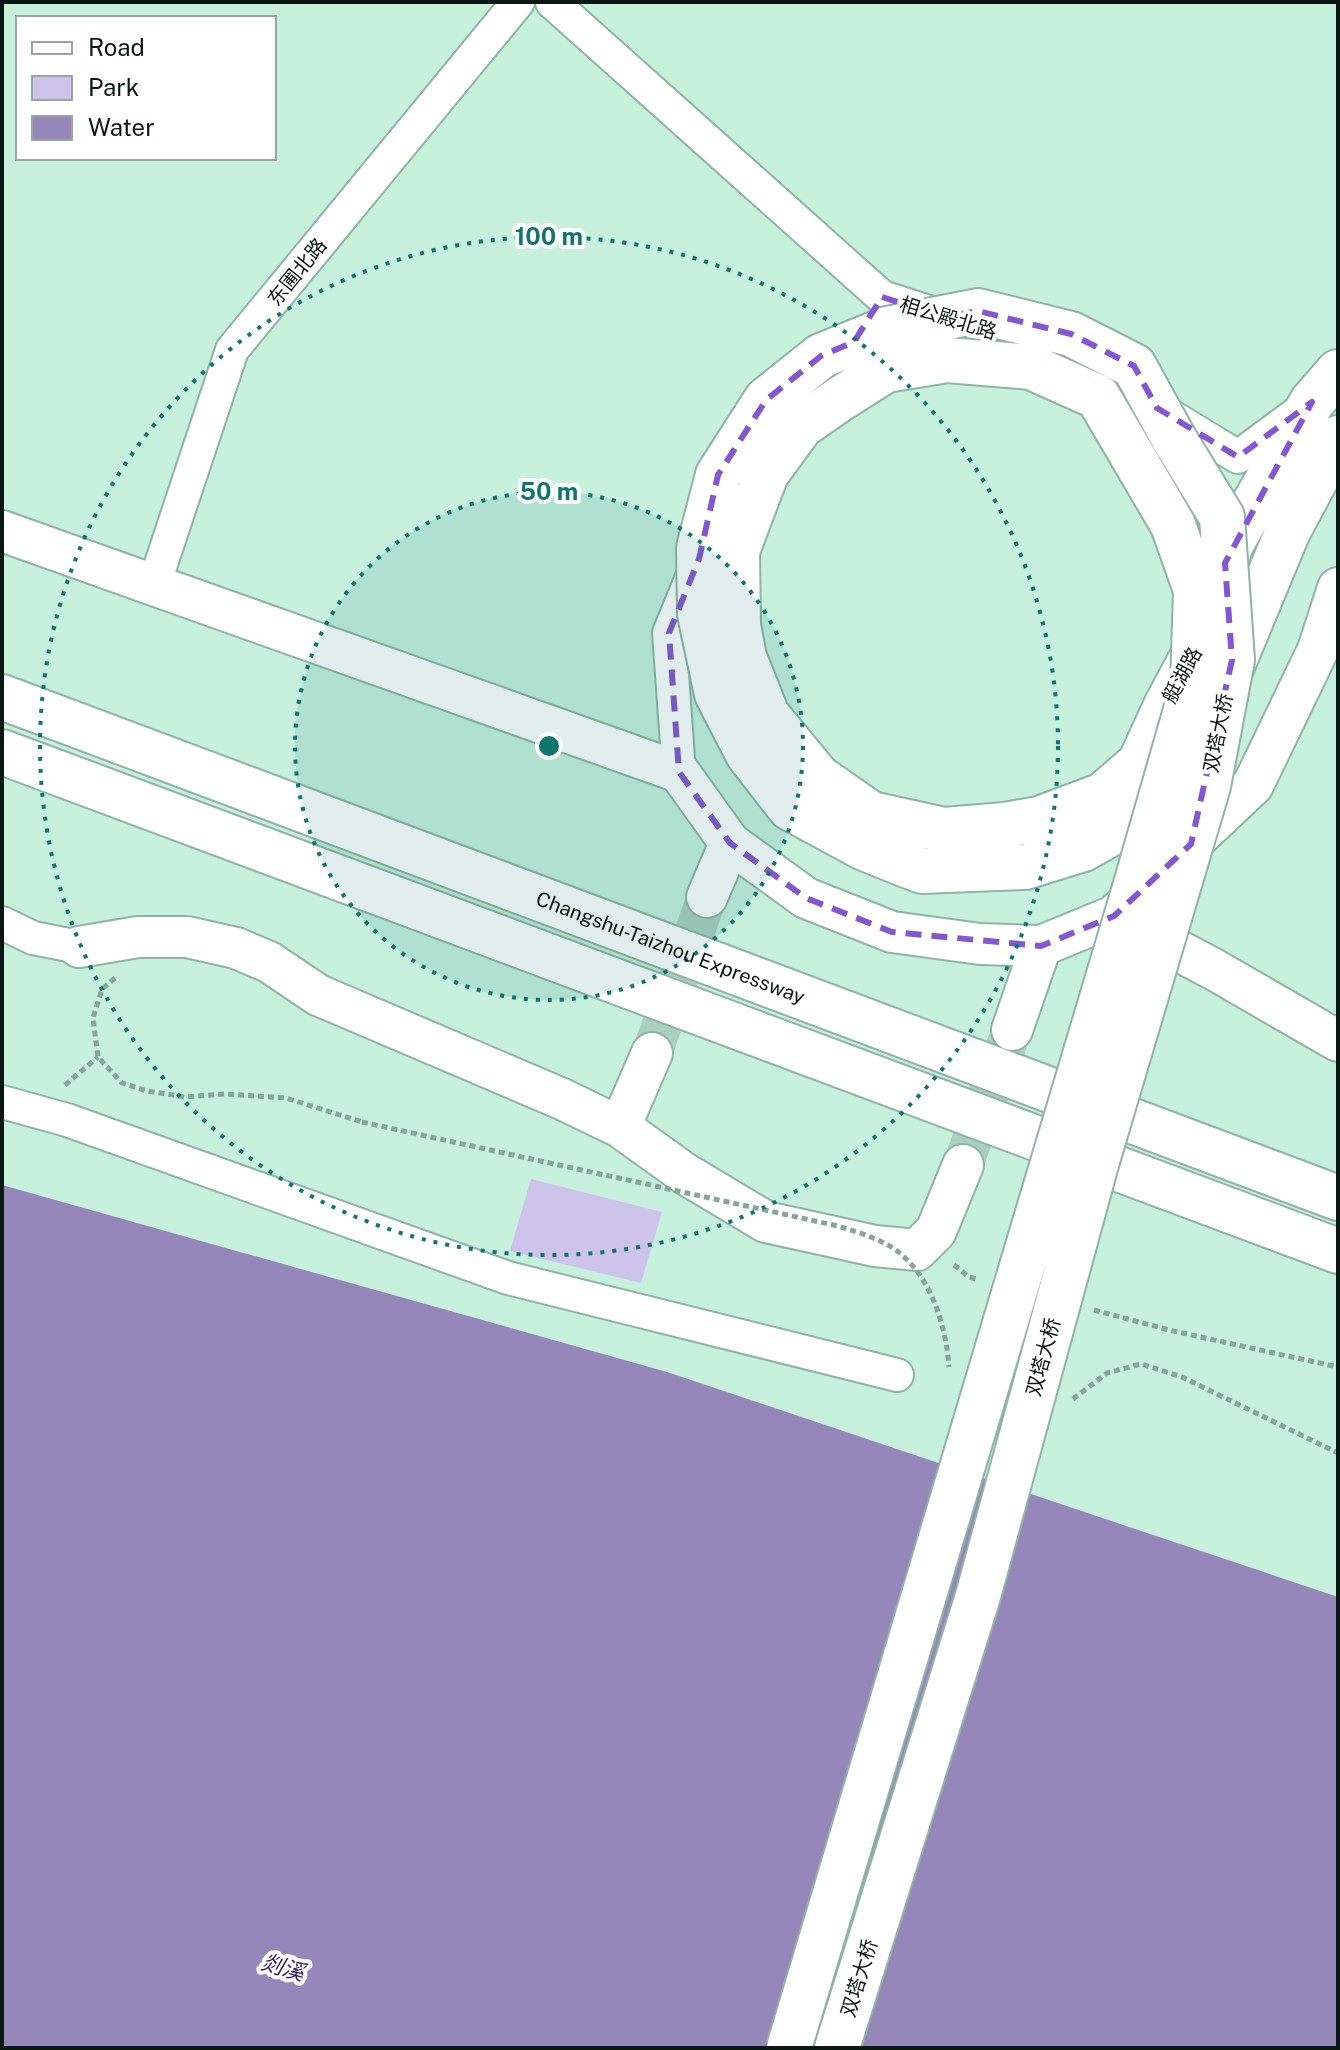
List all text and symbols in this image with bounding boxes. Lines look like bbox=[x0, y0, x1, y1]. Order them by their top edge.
legend bbox=[16, 16, 276, 160]
text: Road bbox=[88, 33, 145, 61]
text: Park bbox=[88, 73, 139, 101]
text: Water bbox=[88, 113, 155, 141]
text: 100 m bbox=[515, 222, 583, 250]
street label: 东圃北路 bbox=[263, 233, 331, 311]
street label: 相公殿北路 bbox=[897, 292, 999, 344]
text: 50 m bbox=[520, 477, 578, 505]
street label: 艇湖路 bbox=[1157, 643, 1207, 707]
street label: 双塔大桥 bbox=[1199, 691, 1237, 775]
centre of rings bbox=[535, 732, 563, 760]
street label: Changshu-Taizhou Expressway bbox=[533, 886, 809, 1009]
street label: 双塔大桥 bbox=[1021, 1315, 1065, 1399]
street label: 双塔大桥 bbox=[836, 1936, 882, 2020]
water label: 剡溪 bbox=[258, 1948, 310, 1986]

